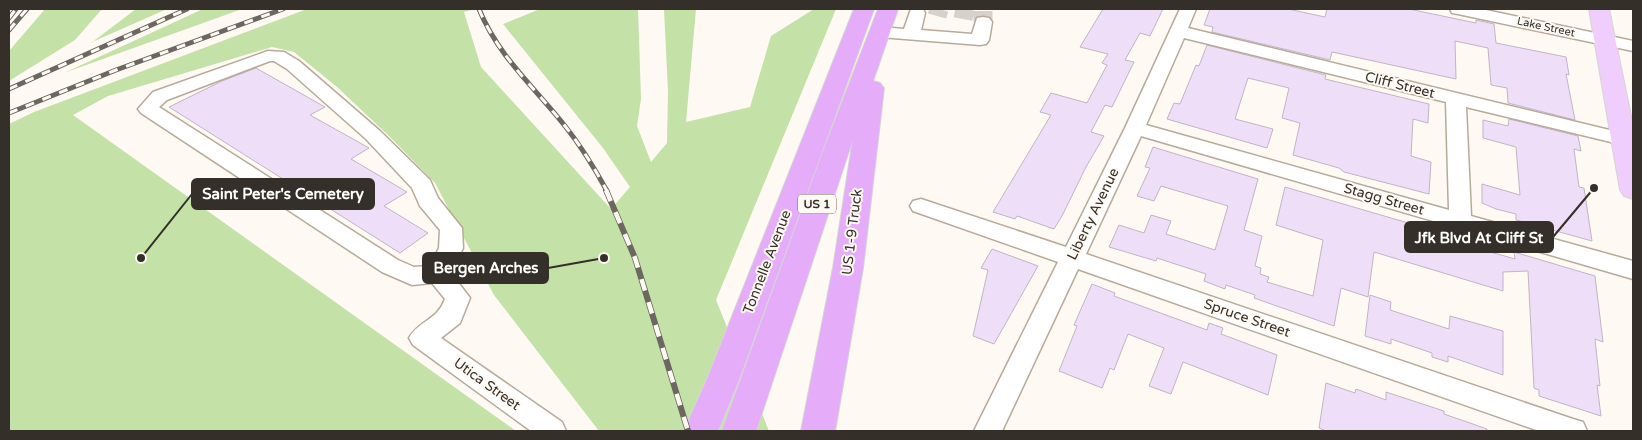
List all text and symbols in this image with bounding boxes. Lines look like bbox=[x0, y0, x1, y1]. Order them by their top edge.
street label: Lake Street bbox=[1516, 15, 1576, 39]
street label: Cliff Street bbox=[1363, 68, 1437, 102]
street label: Liberty Avenue bbox=[1063, 165, 1123, 263]
callout: Saint Peter's Cemetery bbox=[192, 179, 374, 209]
street label: Stagg Street bbox=[1342, 179, 1427, 219]
text: Saint Peter's Cemetery bbox=[202, 185, 364, 204]
street label: US 1-9 Truck bbox=[838, 188, 866, 276]
road number: US 1 bbox=[798, 194, 836, 213]
street label: Tonnelle Avenue bbox=[739, 208, 795, 316]
callout: Jfk Blvd At Cliff St bbox=[1405, 222, 1553, 252]
text: Jfk Blvd At Cliff St bbox=[1414, 229, 1544, 247]
callout: Bergen Arches bbox=[423, 253, 548, 283]
text: Bergen Arches bbox=[434, 259, 538, 278]
street label: Spruce Street bbox=[1202, 295, 1293, 341]
street label: Utica Street bbox=[450, 354, 524, 414]

